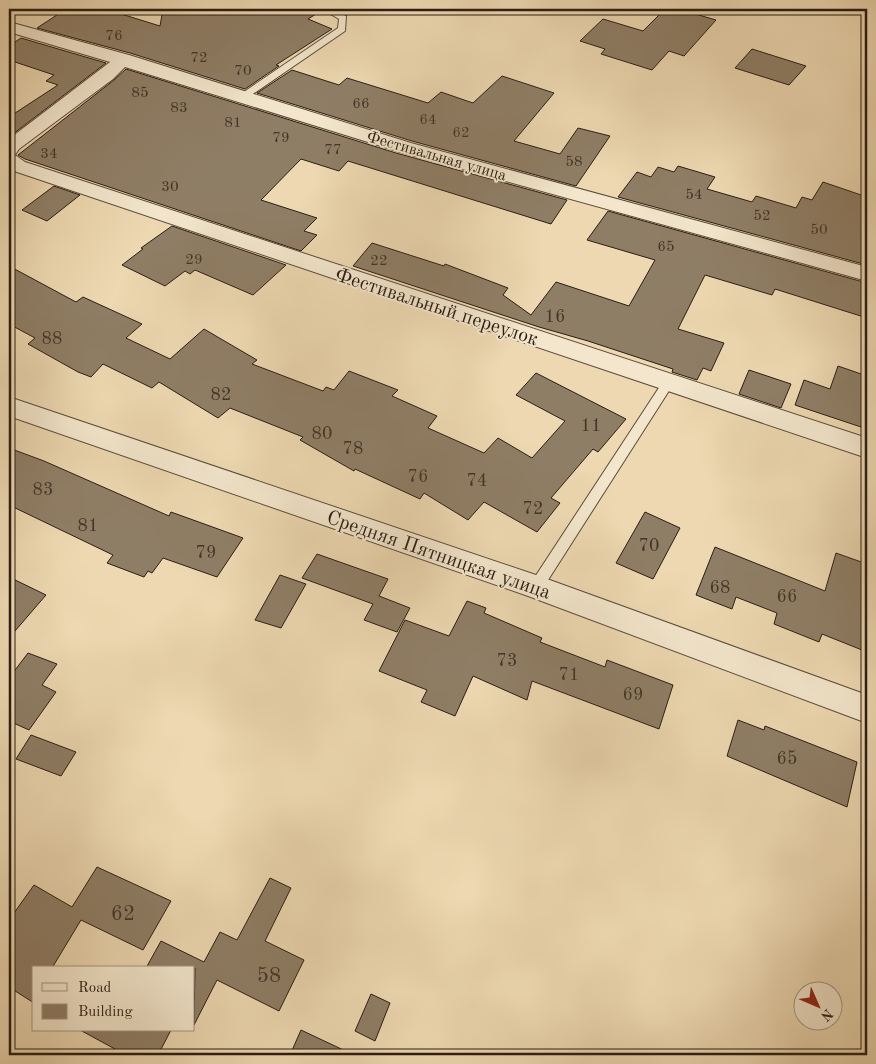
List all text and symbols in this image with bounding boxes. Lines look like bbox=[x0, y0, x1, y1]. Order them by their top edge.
house number: 76 bbox=[105, 29, 123, 44]
house number: 72 bbox=[190, 51, 208, 66]
house number: 70 bbox=[234, 64, 252, 79]
house number: 85 bbox=[131, 86, 149, 101]
house number: 66 bbox=[352, 97, 370, 112]
house number: 83 bbox=[170, 101, 188, 116]
house number: 64 bbox=[419, 113, 437, 128]
house number: 81 bbox=[224, 116, 242, 131]
house number: 62 bbox=[452, 126, 470, 141]
street label: Фестивальная улица bbox=[365, 129, 508, 185]
house number: 79 bbox=[272, 131, 290, 146]
house number: 77 bbox=[324, 143, 342, 158]
house number: 34 bbox=[40, 147, 58, 162]
house number: 58 bbox=[565, 155, 583, 170]
house number: 30 bbox=[161, 180, 179, 195]
house number: 54 bbox=[685, 188, 703, 203]
house number: 52 bbox=[753, 209, 771, 224]
house number: 50 bbox=[810, 223, 828, 238]
house number: 65 bbox=[657, 240, 675, 255]
house number: 29 bbox=[185, 253, 203, 268]
house number: 22 bbox=[370, 254, 388, 269]
street label: Фестивальный переулок bbox=[332, 266, 541, 350]
house number: 16 bbox=[545, 308, 565, 326]
house number: 88 bbox=[42, 330, 62, 348]
house number: 82 bbox=[211, 386, 231, 404]
house number: 11 bbox=[581, 417, 601, 435]
house number: 80 bbox=[312, 425, 332, 443]
house number: 78 bbox=[343, 440, 363, 458]
house number: 76 bbox=[408, 468, 428, 486]
house number: 74 bbox=[467, 472, 487, 490]
house number: 83 bbox=[33, 481, 53, 499]
house number: 72 bbox=[523, 500, 543, 518]
street label: Средняя Пятницкая улица bbox=[324, 508, 553, 604]
house number: 81 bbox=[78, 517, 98, 535]
house number: 70 bbox=[639, 537, 659, 555]
house number: 79 bbox=[196, 544, 216, 562]
house number: 68 bbox=[710, 579, 730, 597]
house number: 66 bbox=[777, 588, 797, 606]
house number: 73 bbox=[497, 652, 517, 670]
house number: 71 bbox=[559, 666, 579, 684]
house number: 69 bbox=[623, 686, 643, 704]
house number: 65 bbox=[777, 750, 797, 768]
house number: 62 bbox=[111, 904, 135, 925]
legend bbox=[32, 966, 195, 1032]
house number: 58 bbox=[257, 966, 281, 987]
text: Road bbox=[78, 981, 112, 996]
north arrow bbox=[794, 982, 844, 1032]
text: Building bbox=[78, 1005, 133, 1020]
text: N bbox=[818, 1006, 835, 1023]

